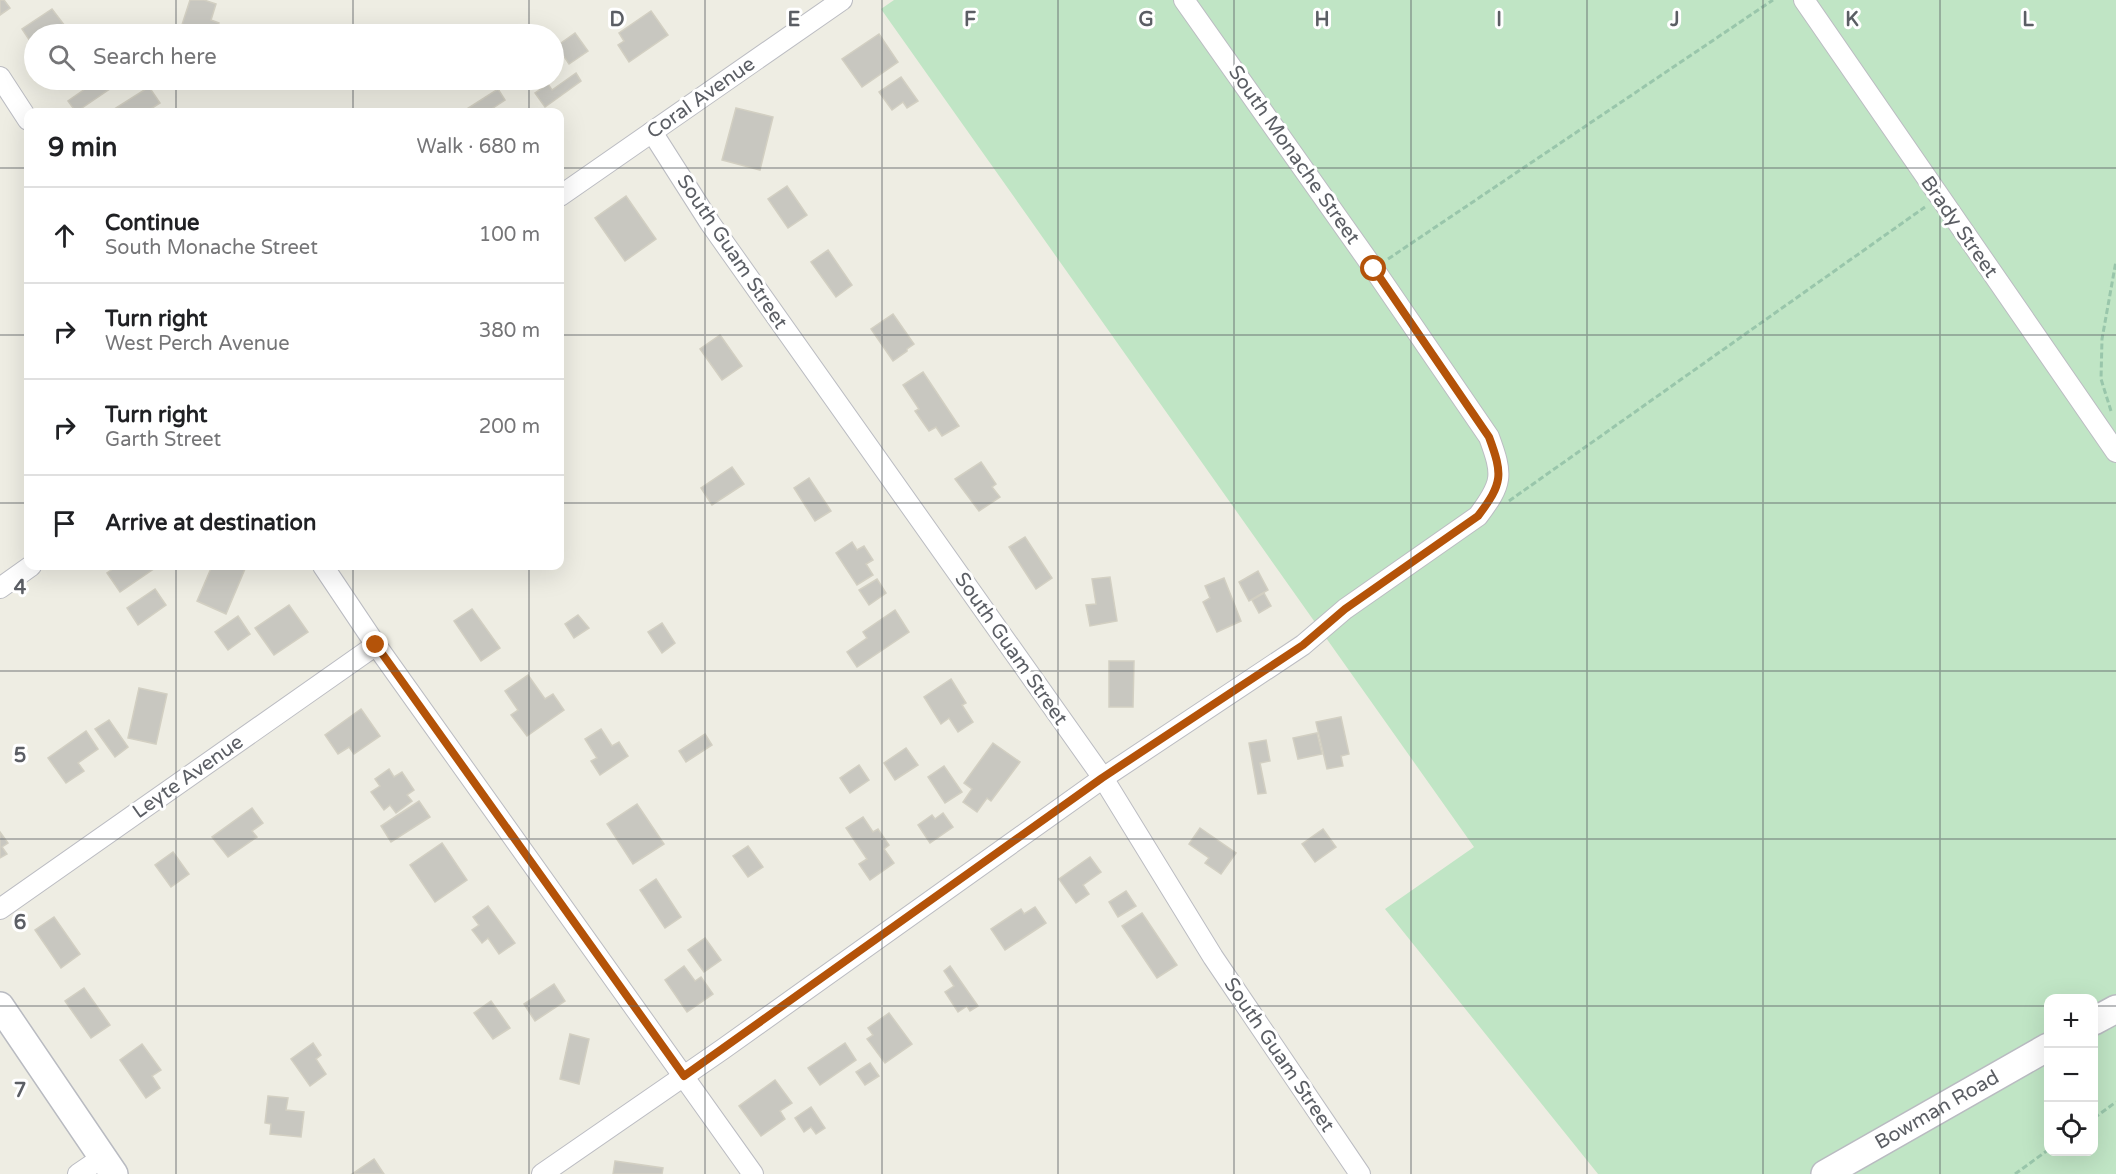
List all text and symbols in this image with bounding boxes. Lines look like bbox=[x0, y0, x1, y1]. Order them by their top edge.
text: D bbox=[609, 8, 625, 32]
text: E bbox=[788, 8, 801, 32]
text: F bbox=[964, 8, 976, 32]
text: G bbox=[1138, 8, 1154, 32]
text: H bbox=[1314, 8, 1330, 32]
text: I bbox=[1496, 8, 1502, 32]
text: J bbox=[1669, 8, 1680, 32]
text: K bbox=[1845, 8, 1859, 32]
text: L bbox=[2022, 8, 2034, 32]
search box bbox=[24, 24, 564, 90]
icon: search bbox=[45, 41, 78, 74]
text: Search here bbox=[93, 44, 217, 70]
street label: Coral Avenue bbox=[642, 52, 760, 144]
street label: South Monache Street bbox=[1223, 61, 1365, 249]
text: 9 min bbox=[48, 132, 117, 163]
text: Walk · 680 m bbox=[417, 135, 540, 159]
street label: South Guam Street bbox=[671, 170, 793, 334]
street label: Brady Street bbox=[1915, 172, 2003, 283]
text: Continue bbox=[105, 210, 200, 236]
icon: ahead bbox=[48, 219, 81, 252]
text: 100 m bbox=[479, 223, 540, 247]
text: South Monache Street bbox=[105, 236, 318, 260]
route start bbox=[1360, 255, 1386, 281]
text: Turn right bbox=[105, 306, 207, 332]
icon: right bbox=[48, 315, 81, 348]
text: 380 m bbox=[479, 319, 540, 343]
text: West Perch Avenue bbox=[105, 332, 289, 356]
text: Turn right bbox=[105, 402, 207, 428]
icon: right bbox=[48, 411, 81, 444]
text: 200 m bbox=[479, 415, 540, 439]
text: Garth Street bbox=[105, 428, 221, 452]
icon: arrive bbox=[48, 507, 81, 540]
text: Arrive at destination bbox=[105, 510, 316, 536]
street label: South Guam Street bbox=[949, 568, 1073, 730]
text: 4 bbox=[14, 576, 27, 600]
route end bbox=[362, 631, 388, 657]
street label: Leyte Avenue bbox=[128, 730, 248, 824]
text: 5 bbox=[14, 744, 26, 768]
text: 6 bbox=[14, 911, 26, 935]
street label: South Guam Street bbox=[1218, 973, 1340, 1137]
map controls bbox=[2044, 994, 2098, 1156]
button: + bbox=[2044, 994, 2098, 1048]
button: − bbox=[2044, 1048, 2098, 1102]
street label: Bowman Road bbox=[1871, 1065, 2003, 1155]
text: 7 bbox=[14, 1079, 26, 1103]
button: locate bbox=[2044, 1102, 2098, 1156]

